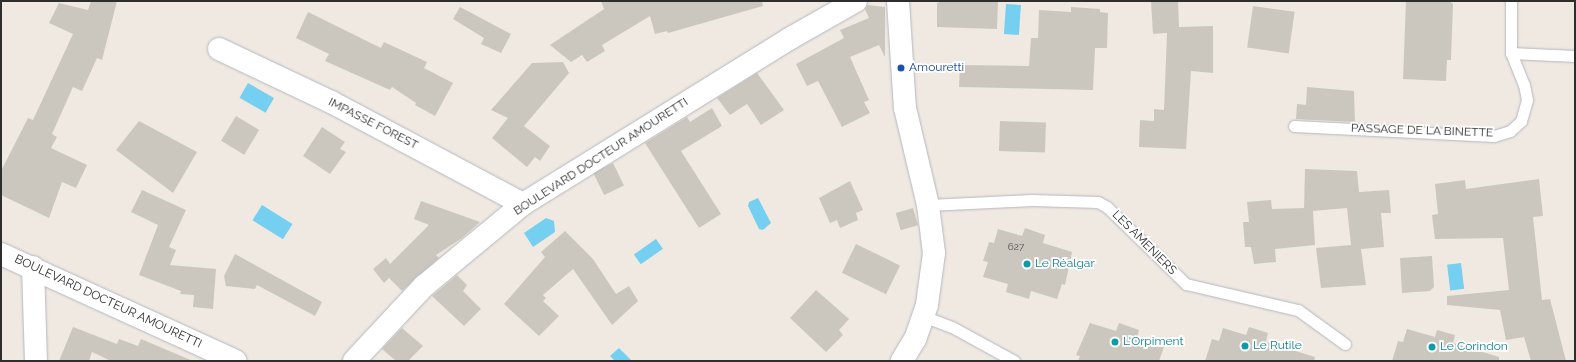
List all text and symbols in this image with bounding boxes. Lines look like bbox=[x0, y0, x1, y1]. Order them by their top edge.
place label: Amouretti bbox=[909, 61, 964, 75]
marker: Amouretti bbox=[896, 63, 906, 73]
street label: IMPASSE FOREST bbox=[326, 95, 420, 153]
street label: BOULEVARD DOCTEUR AMOURETTI bbox=[511, 95, 691, 219]
street label: PASSAGE DE LA BINETTE bbox=[1350, 121, 1494, 141]
street label: LES AMENIERS bbox=[1109, 208, 1179, 278]
house number: 627 bbox=[1008, 241, 1024, 253]
street label: BOULEVARD DOCTEUR AMOURETTI bbox=[12, 252, 204, 352]
place label: Le Réalgar bbox=[1035, 257, 1095, 271]
marker: Le Réalgar bbox=[1022, 259, 1032, 269]
place label: L'Orpiment bbox=[1123, 335, 1183, 349]
marker: L'Orpiment bbox=[1110, 337, 1120, 347]
place label: Le Rutile bbox=[1253, 339, 1302, 353]
place label: Le Corindon bbox=[1440, 340, 1508, 354]
marker: Le Rutile bbox=[1240, 341, 1250, 351]
marker: Le Corindon bbox=[1427, 342, 1437, 352]

